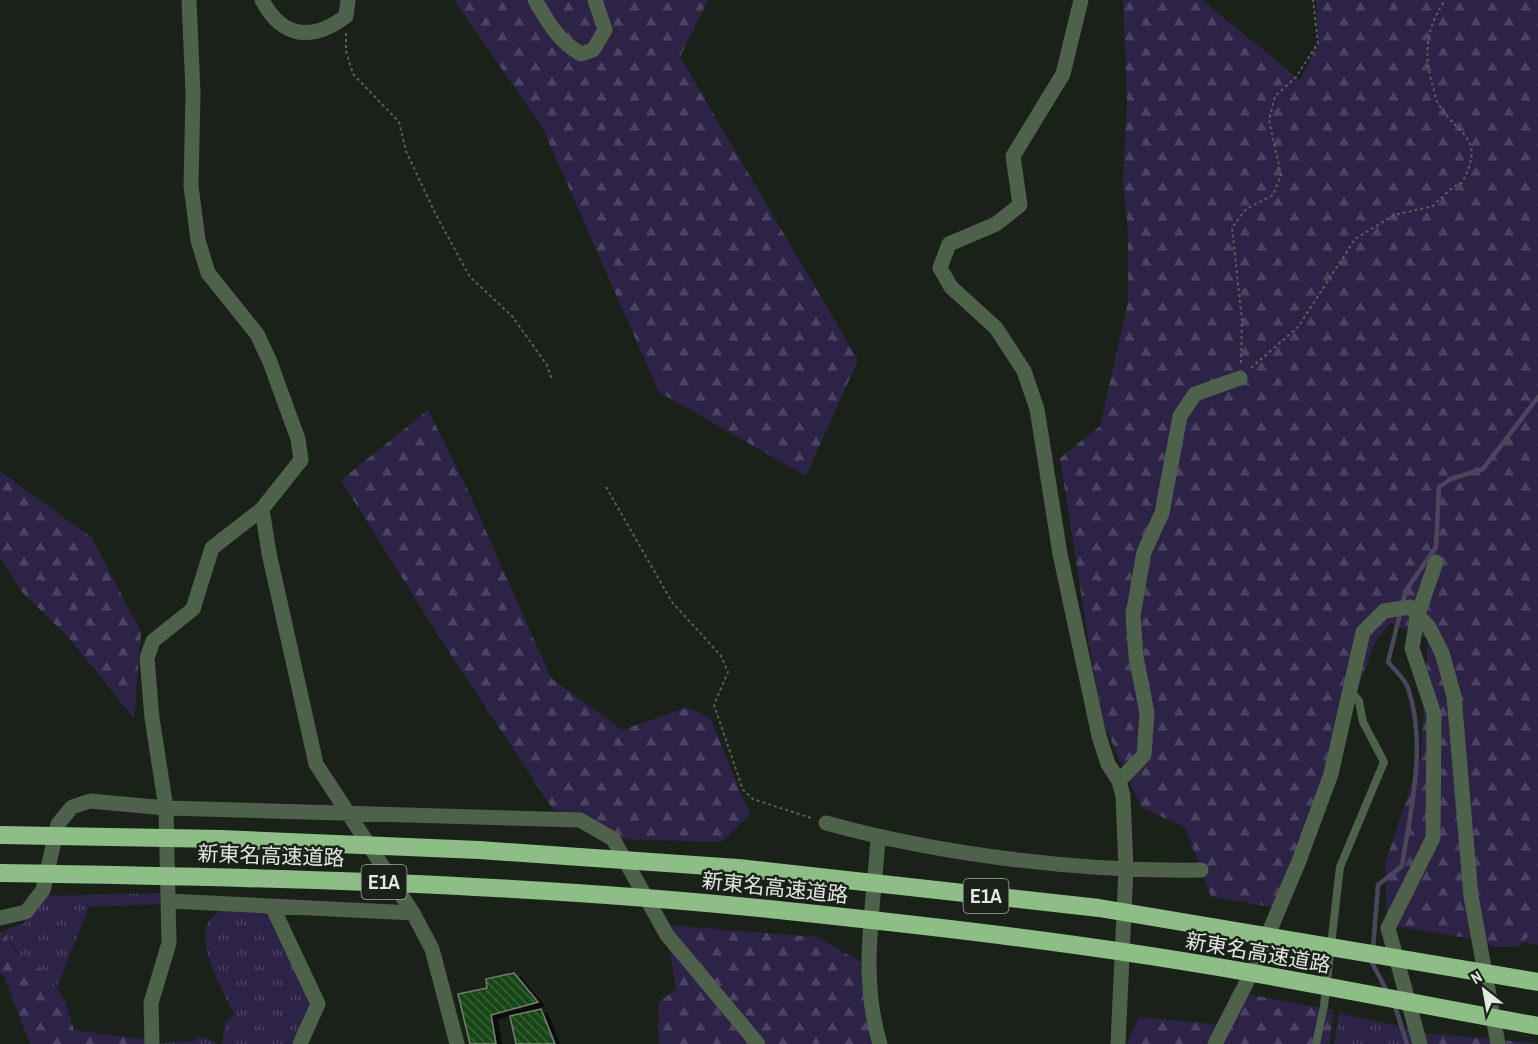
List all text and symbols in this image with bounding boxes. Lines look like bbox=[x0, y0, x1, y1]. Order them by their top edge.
street label: 新東名高速道路 bbox=[197, 838, 345, 873]
road number: E1A bbox=[362, 865, 406, 899]
street label: 新東名高速道路 bbox=[700, 865, 850, 910]
road number: E1A bbox=[964, 879, 1008, 913]
street label: 新東名高速道路 bbox=[1183, 925, 1333, 980]
north arrow bbox=[1454, 960, 1514, 1020]
text: N bbox=[1467, 965, 1486, 989]

